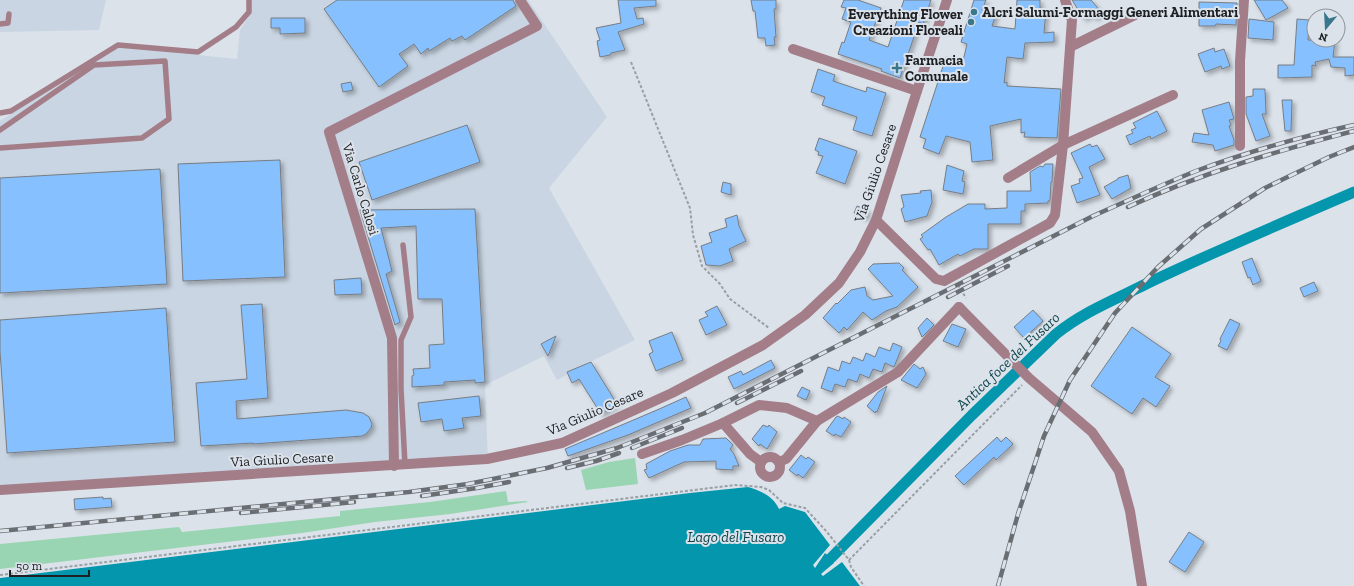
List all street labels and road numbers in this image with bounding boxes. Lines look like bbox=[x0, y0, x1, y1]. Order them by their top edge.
street label: Via Giulio Cesare bbox=[850, 121, 900, 226]
street label: Via Carlo Calosi bbox=[338, 140, 383, 237]
street label: Via Giulio Cesare bbox=[544, 383, 646, 440]
street label: Via Giulio Cesare bbox=[229, 448, 334, 471]

